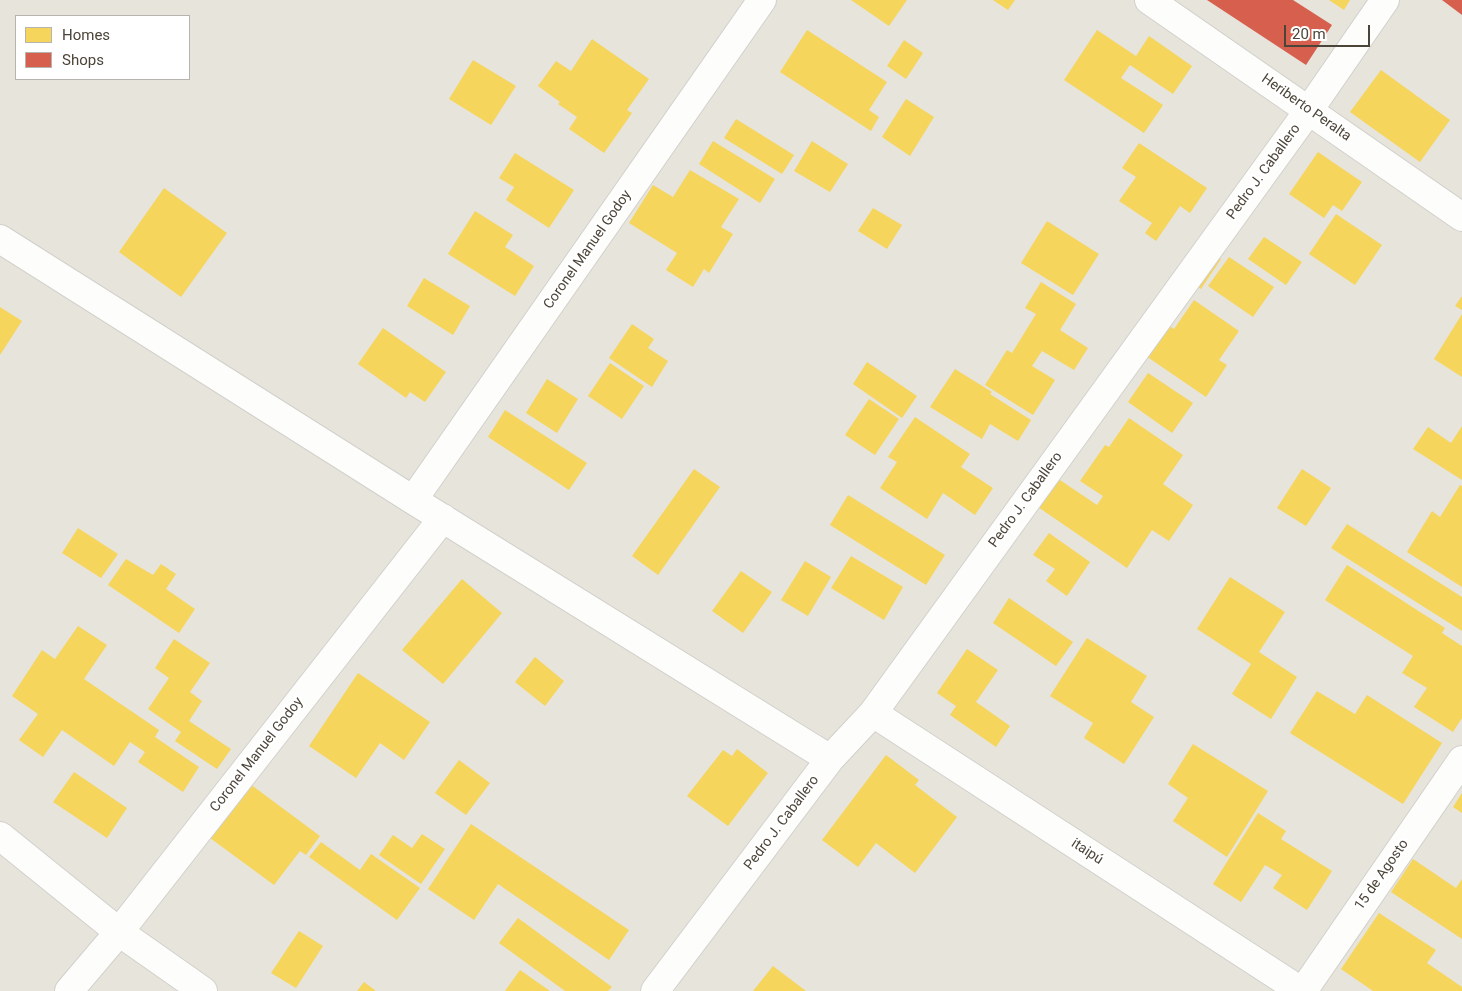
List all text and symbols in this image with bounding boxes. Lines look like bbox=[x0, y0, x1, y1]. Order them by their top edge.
legend bbox=[15, 15, 190, 80]
scale bar bbox=[1287, 15, 1373, 47]
text: 20 m bbox=[1292, 25, 1326, 43]
text: Homes bbox=[62, 26, 110, 44]
text: Shops bbox=[62, 51, 104, 69]
street label: Heriberto Peralta bbox=[1258, 71, 1354, 145]
street label: Pedro J. Caballero bbox=[1224, 121, 1304, 223]
street label: Coronel Manuel Godoy bbox=[541, 187, 635, 313]
street label: Pedro J. Caballero bbox=[986, 449, 1066, 551]
street label: Coronel Manuel Godoy bbox=[207, 694, 307, 816]
street label: Pedro J. Caballero bbox=[741, 772, 823, 874]
street label: itaipú bbox=[1068, 836, 1106, 868]
street label: 15 de Agosto bbox=[1351, 836, 1413, 914]

